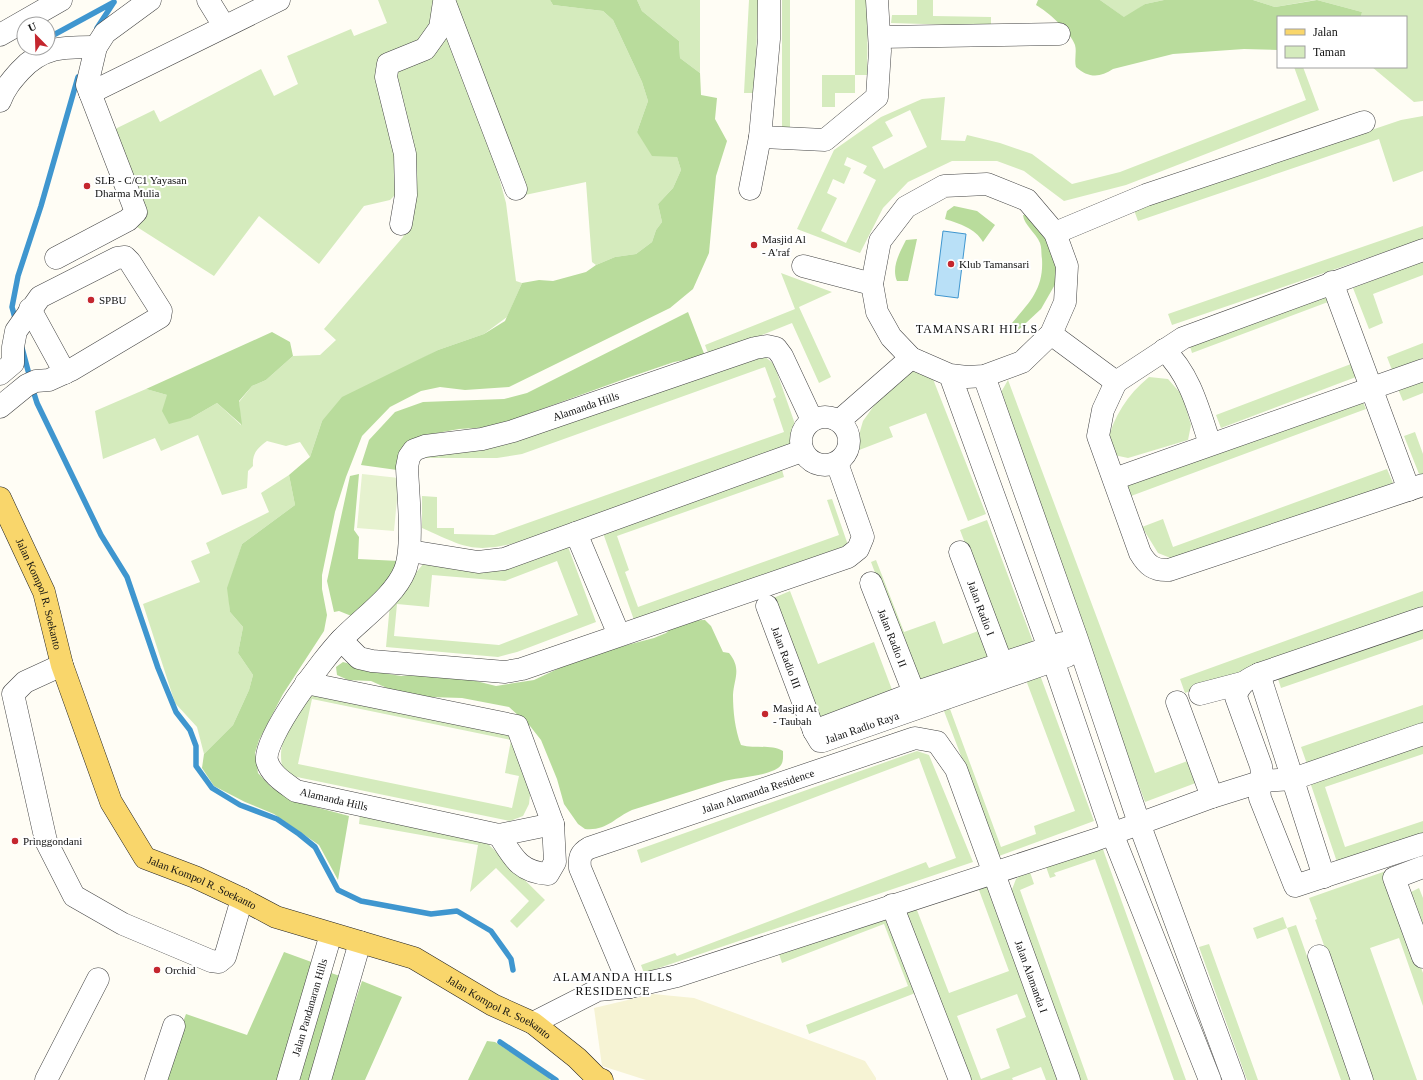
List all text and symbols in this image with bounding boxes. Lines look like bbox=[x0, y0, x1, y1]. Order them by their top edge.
north arrow bbox=[16, 16, 56, 56]
legend bbox=[1277, 16, 1407, 68]
text: U bbox=[26, 20, 38, 34]
text: Jalan bbox=[1313, 25, 1338, 39]
text: Taman bbox=[1313, 45, 1345, 59]
place label: SLB - C/C1 Yayasan Dharma Mulia bbox=[95, 174, 187, 199]
marker: SLB - C/C1 Yayasan Dharma Mulia bbox=[82, 181, 92, 191]
place label: Masjid Al - A'raf bbox=[762, 233, 806, 258]
marker: Masjid Al - A'raf bbox=[749, 240, 759, 250]
place label: Klub Tamansari bbox=[959, 258, 1029, 270]
marker: Klub Tamansari bbox=[946, 259, 956, 269]
place label: SPBU bbox=[99, 294, 127, 306]
marker: SPBU bbox=[86, 295, 96, 305]
district label: TAMANSARI HILLS bbox=[916, 322, 1038, 336]
street label: Alamanda Hills bbox=[551, 389, 620, 423]
street label: Jalan Kompol R. Soekanto bbox=[14, 536, 64, 651]
street label: Jalan Radio I bbox=[965, 579, 997, 638]
street label: Jalan Radio II bbox=[876, 607, 909, 669]
street label: Jalan Radio III bbox=[769, 625, 804, 691]
place label: Masjid At - Taubah bbox=[773, 702, 817, 727]
marker: Masjid At - Taubah bbox=[760, 709, 770, 719]
street label: Jalan Radio Raya bbox=[824, 709, 900, 746]
street label: Jalan Alamanda Residence bbox=[700, 766, 816, 816]
street label: Alamanda Hills bbox=[299, 785, 369, 813]
place label: Pringgondani bbox=[23, 835, 82, 847]
marker: Pringgondani bbox=[10, 836, 20, 846]
street label: Jalan Kompol R. Soekanto bbox=[146, 853, 259, 912]
street label: Jalan Alamanda I bbox=[1013, 938, 1050, 1015]
street label: Jalan Pandanaran Hills bbox=[289, 957, 329, 1057]
place label: Orchid bbox=[165, 964, 196, 976]
marker: Orchid bbox=[152, 965, 162, 975]
district label: ALAMANDA HILLS RESIDENCE bbox=[553, 970, 673, 998]
street label: Jalan Kompol R. Soekanto bbox=[445, 973, 554, 1041]

